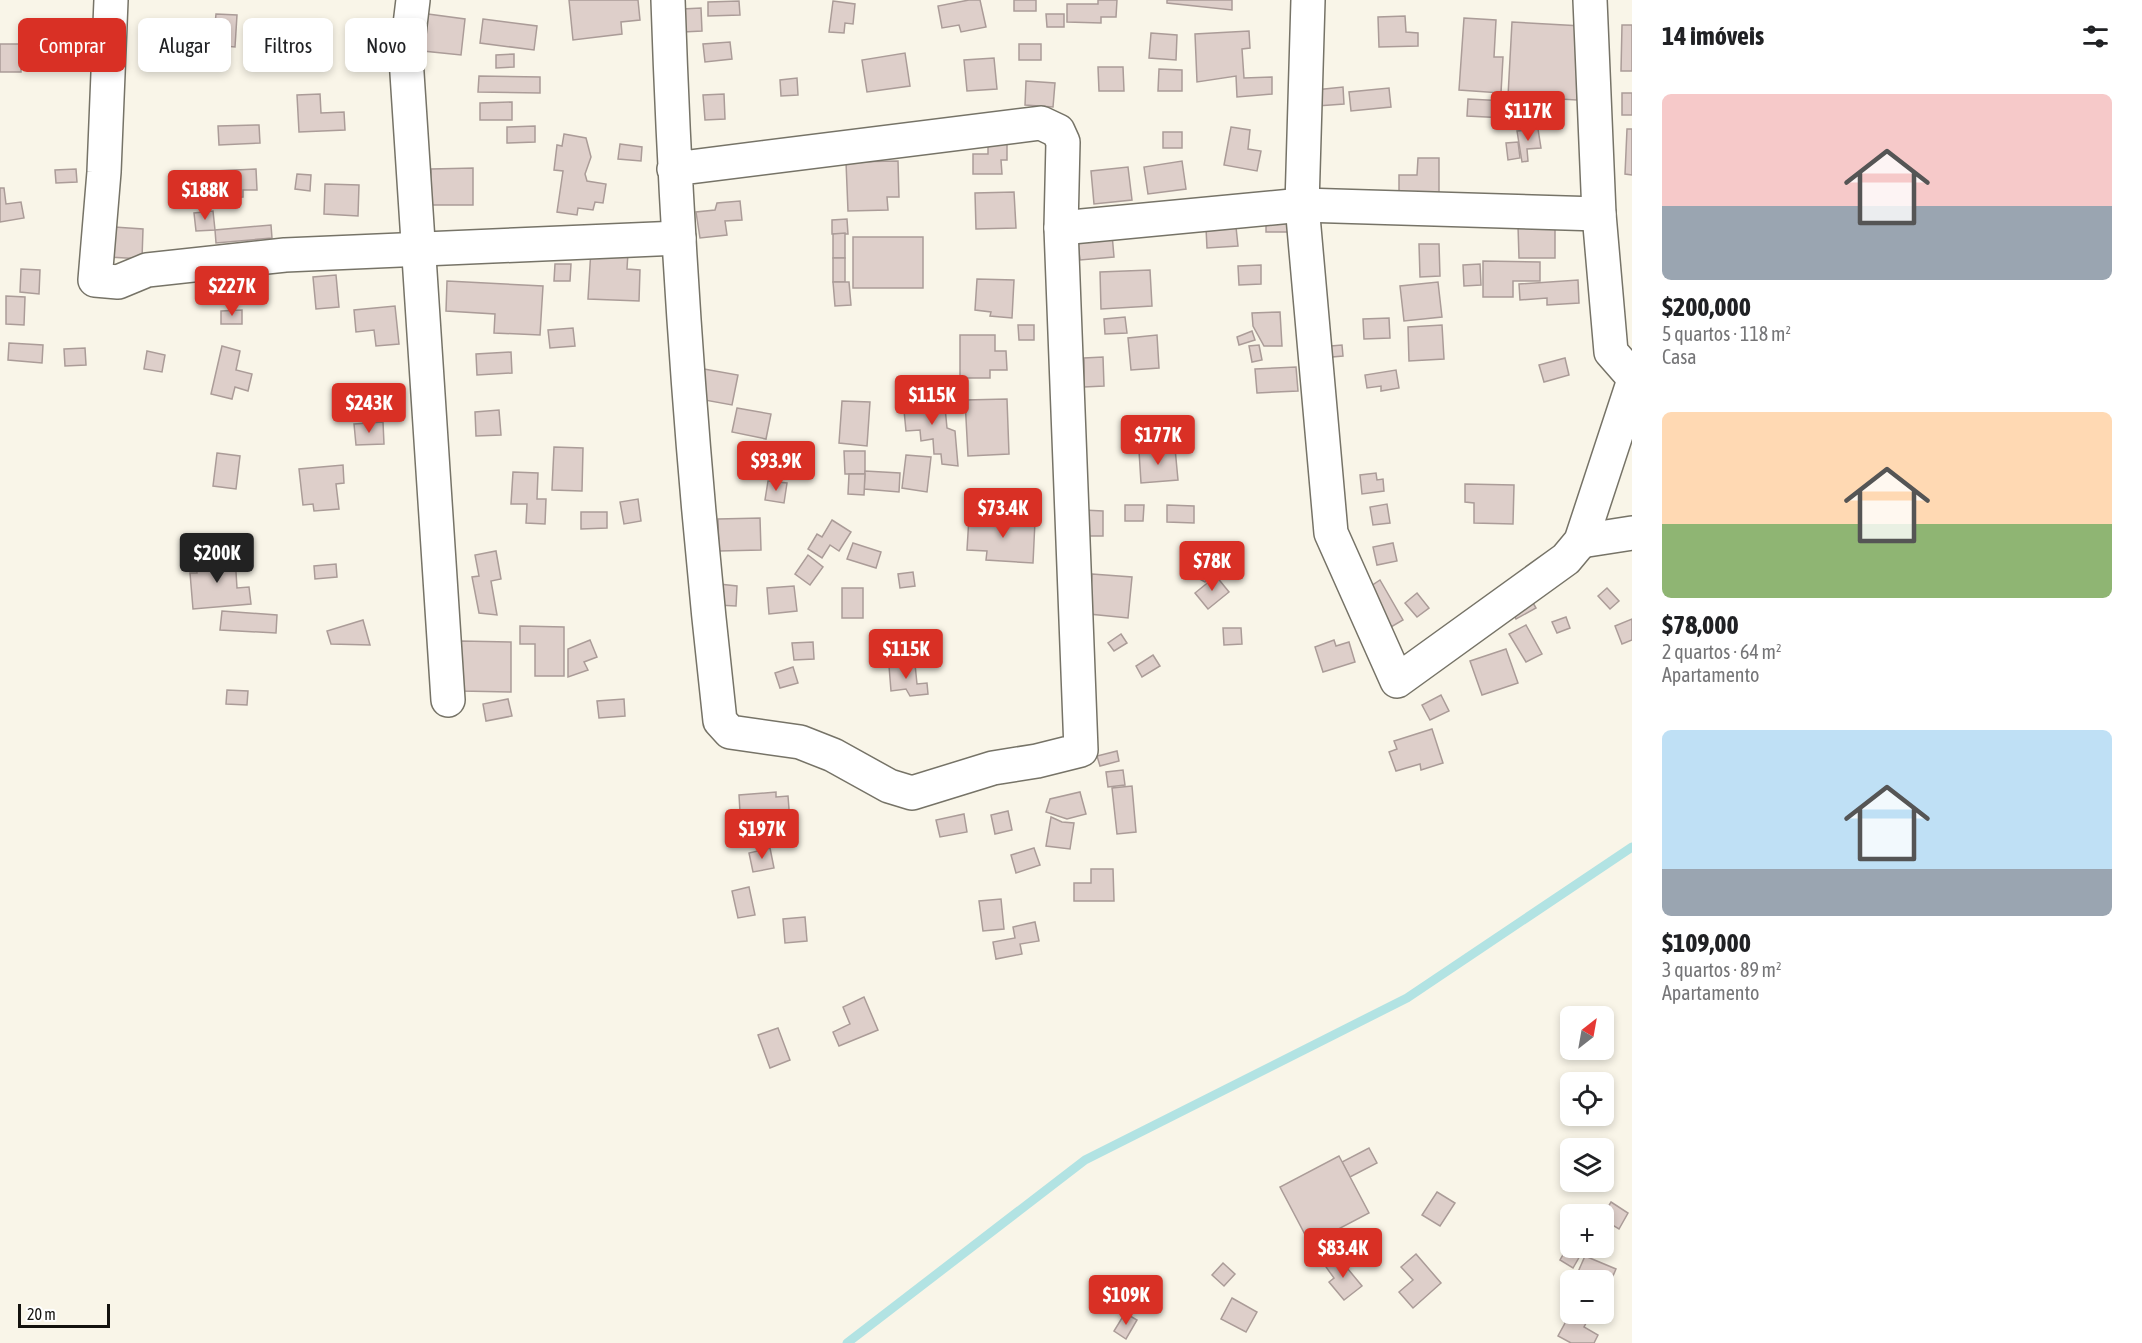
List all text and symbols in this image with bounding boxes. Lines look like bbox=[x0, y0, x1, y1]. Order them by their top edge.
chip: Comprar bbox=[18, 18, 126, 72]
chip: Alugar bbox=[138, 18, 231, 72]
chip: Filtros bbox=[243, 18, 333, 72]
chip: Novo bbox=[345, 18, 427, 72]
icon: filters bbox=[2079, 20, 2112, 53]
text: 14 imóveis bbox=[1662, 21, 1764, 51]
pin: $117K bbox=[1486, 91, 1570, 142]
text: $117K bbox=[1505, 99, 1551, 122]
icon: home bbox=[1833, 133, 1941, 241]
pin: $188K bbox=[163, 170, 247, 221]
text: $188K bbox=[182, 178, 228, 201]
pin: $227K bbox=[190, 266, 274, 317]
text: $227K bbox=[209, 274, 255, 297]
text: $200,000 bbox=[1662, 292, 1751, 322]
text: 5 quartos · 118 m² bbox=[1662, 322, 1791, 345]
text: Casa bbox=[1662, 345, 1697, 368]
pin: $115K bbox=[890, 375, 974, 426]
pin: $243K bbox=[327, 383, 411, 434]
text: $115K bbox=[909, 383, 955, 406]
text: $243K bbox=[346, 391, 392, 414]
pin: $177K bbox=[1116, 415, 1200, 466]
text: $177K bbox=[1135, 423, 1181, 446]
pin: $93.9K bbox=[727, 441, 825, 492]
text: $93.9K bbox=[751, 449, 801, 472]
icon: home bbox=[1833, 451, 1941, 559]
pin: $73.4K bbox=[954, 488, 1052, 539]
text: $73.4K bbox=[978, 496, 1028, 519]
pin: $200K bbox=[175, 533, 259, 584]
text: $200K bbox=[194, 541, 240, 564]
pin: $78K bbox=[1176, 541, 1248, 592]
text: $78K bbox=[1194, 549, 1231, 572]
text: $78,000 bbox=[1662, 610, 1739, 640]
pin: $115K bbox=[864, 629, 948, 680]
text: $115K bbox=[883, 637, 929, 660]
text: 2 quartos · 64 m² bbox=[1662, 640, 1782, 663]
text: Apartamento bbox=[1662, 663, 1759, 686]
icon: home bbox=[1833, 769, 1941, 877]
pin: $197K bbox=[720, 809, 804, 860]
text: $197K bbox=[739, 817, 785, 840]
text: $109,000 bbox=[1662, 928, 1751, 958]
text: 3 quartos · 89 m² bbox=[1662, 958, 1782, 981]
text: Apartamento bbox=[1662, 981, 1759, 1004]
north arrow bbox=[1560, 1006, 1614, 1060]
map controls bbox=[1560, 1006, 1614, 1324]
button: locate bbox=[1560, 1072, 1614, 1126]
button: layers bbox=[1560, 1138, 1614, 1192]
button: + bbox=[1560, 1204, 1614, 1258]
pin: $83.4K bbox=[1294, 1228, 1392, 1279]
text: $83.4K bbox=[1318, 1236, 1368, 1259]
button: − bbox=[1560, 1270, 1614, 1324]
pin: $109K bbox=[1084, 1275, 1168, 1326]
text: $109K bbox=[1103, 1283, 1149, 1306]
scale bar bbox=[18, 1301, 110, 1328]
text: 20 m bbox=[27, 1305, 56, 1323]

